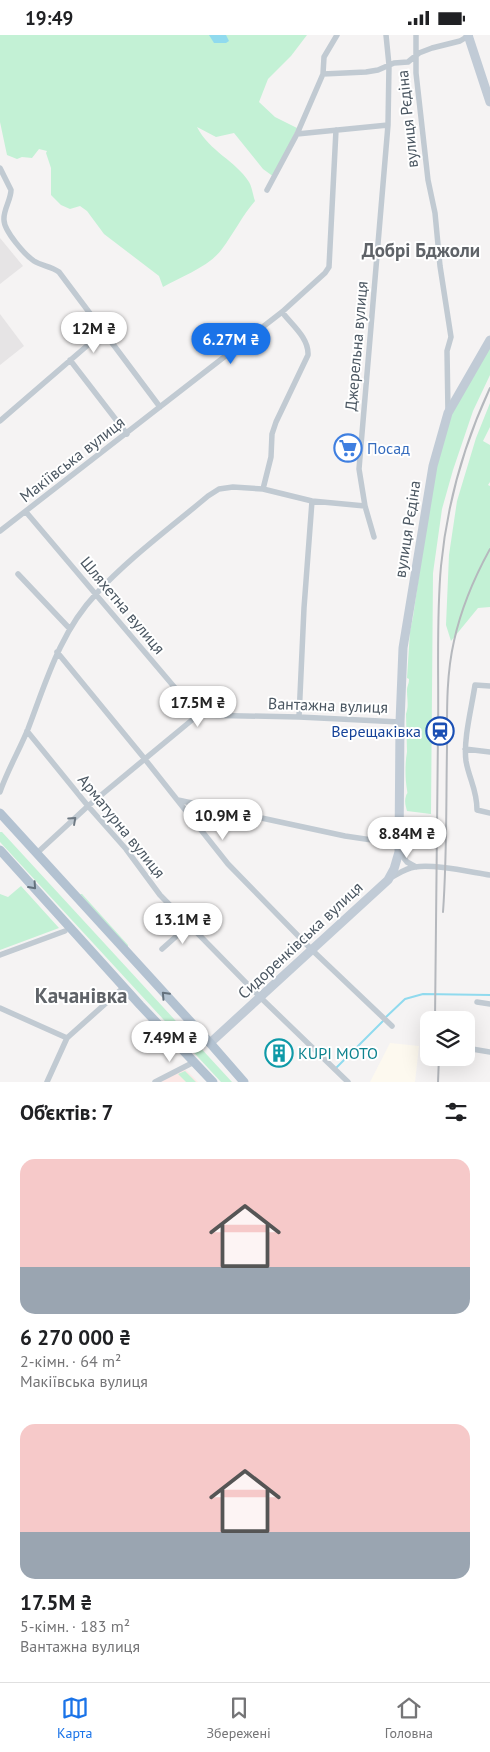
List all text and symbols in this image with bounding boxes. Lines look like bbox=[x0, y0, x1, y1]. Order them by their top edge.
text: 19:49 bbox=[25, 6, 73, 30]
street label: вулиця Рєдіна bbox=[392, 69, 422, 169]
district label: Добрі Бджоли bbox=[362, 238, 480, 262]
street label: Джерельна вулиця bbox=[340, 280, 372, 412]
pin: 12M ₴ bbox=[59, 311, 129, 354]
text: 12M ₴ bbox=[72, 318, 116, 338]
pin: 6.27M ₴ bbox=[185, 323, 277, 365]
text: 6.27M ₴ bbox=[202, 329, 260, 349]
street label: Макіївська вулиця bbox=[15, 412, 129, 506]
supermarket icon: Посад bbox=[333, 433, 363, 463]
place label: Посад bbox=[367, 438, 410, 458]
street label: вулиця Рєдіна bbox=[389, 479, 425, 579]
street label: Шляхетна вулиця bbox=[76, 552, 170, 658]
pin: 17.5M ₴ bbox=[152, 685, 244, 728]
text: 17.5M ₴ bbox=[170, 692, 226, 712]
street label: Вантажна вулиця bbox=[268, 693, 388, 717]
station icon: Верещаківка bbox=[425, 716, 455, 746]
place label: Верещаківка bbox=[331, 721, 421, 741]
street label: Арматурна вулиця bbox=[74, 770, 170, 882]
pin: 10.9M ₴ bbox=[177, 799, 269, 841]
text: 10.9M ₴ bbox=[194, 805, 252, 825]
one-way arrow bbox=[68, 817, 77, 826]
pin: 8.84M ₴ bbox=[361, 817, 453, 859]
text: 8.84M ₴ bbox=[378, 823, 436, 843]
street label: Сидоренківська вулиця bbox=[233, 877, 367, 1003]
one-way arrow bbox=[27, 881, 36, 890]
pin: 13.1M ₴ bbox=[137, 903, 229, 945]
text: 13.1M ₴ bbox=[154, 909, 212, 929]
district label: Качанівка bbox=[35, 982, 127, 1009]
one-way arrow bbox=[162, 991, 171, 1000]
map controls bbox=[420, 1011, 475, 1066]
button: layers bbox=[420, 1011, 475, 1066]
pin: 7.49M ₴ bbox=[124, 1021, 216, 1063]
text: 7.49M ₴ bbox=[142, 1027, 198, 1047]
building icon: KUPI MOTO bbox=[264, 1038, 294, 1068]
place label: KUPI MOTO bbox=[298, 1043, 378, 1063]
icon: filters bbox=[442, 1098, 470, 1126]
text: Об’єктів: 7 bbox=[20, 1099, 113, 1126]
icon: home bbox=[200, 1191, 290, 1281]
text: 6 270 000 ₴ bbox=[20, 1324, 131, 1351]
text: 2-кімн. · 64 m² bbox=[20, 1351, 121, 1371]
text: Макіївська вулиця bbox=[20, 1371, 148, 1391]
icon: home bbox=[200, 1456, 290, 1546]
text: 17.5M ₴ bbox=[20, 1589, 92, 1616]
text: 5-кімн. · 183 m² bbox=[20, 1616, 130, 1636]
text: Вантажна вулиця bbox=[20, 1636, 140, 1656]
tab: Карта bbox=[57, 1694, 92, 1742]
tab: Збережені bbox=[206, 1694, 271, 1742]
tab: Головна bbox=[385, 1694, 433, 1742]

